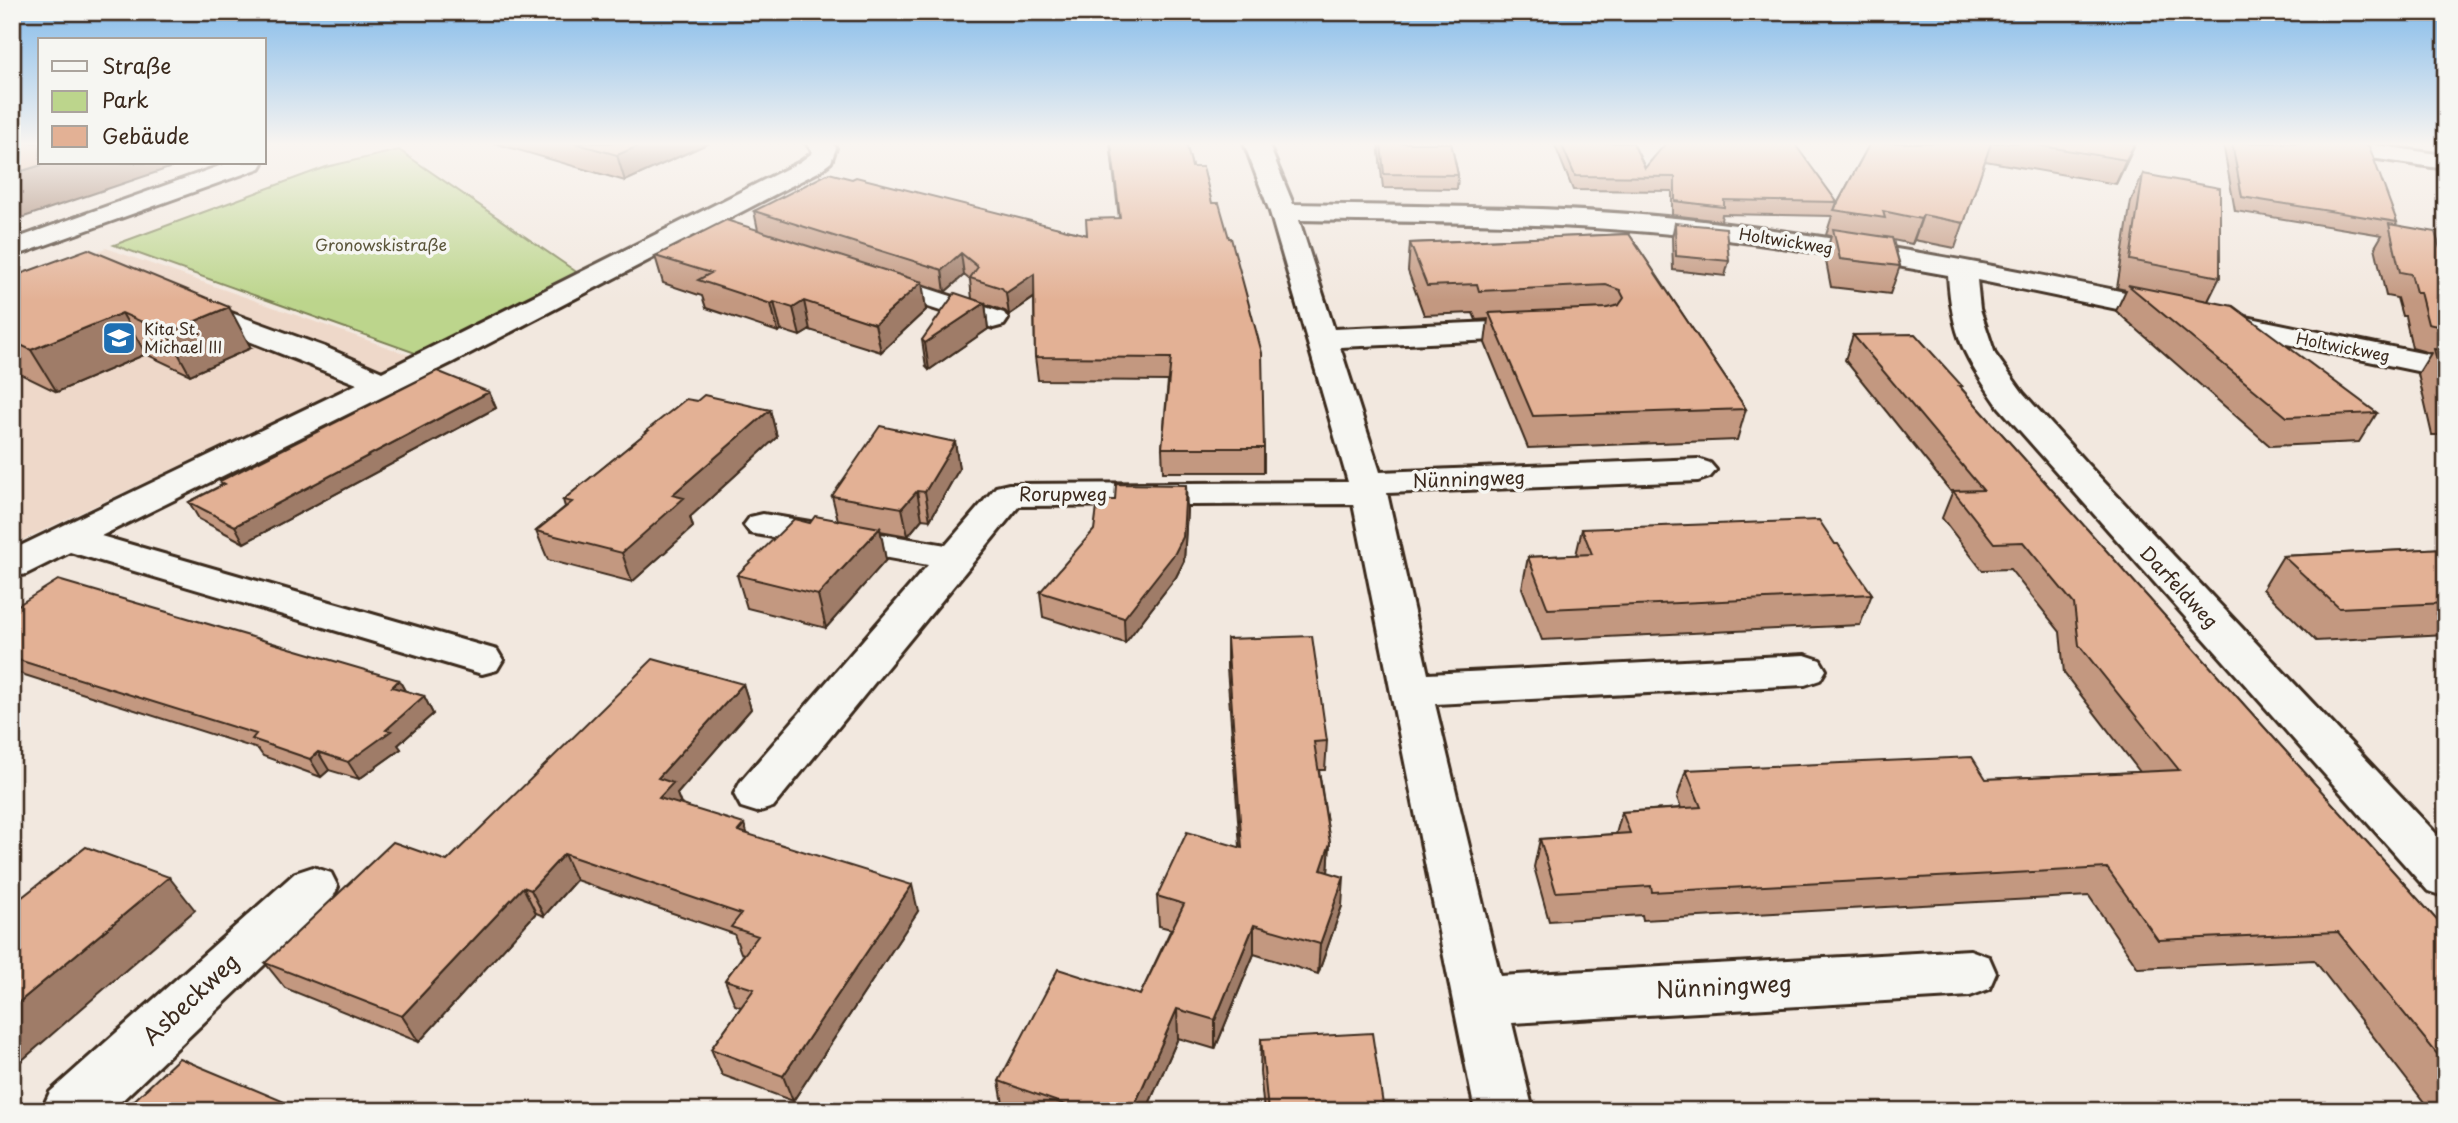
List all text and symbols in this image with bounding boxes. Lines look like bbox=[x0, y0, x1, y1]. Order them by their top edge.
legend bbox=[38, 38, 266, 164]
text: Straße bbox=[102, 49, 171, 81]
text: Park bbox=[102, 83, 149, 115]
text: Gebäude bbox=[102, 119, 189, 151]
street label: Holtwickweg bbox=[1737, 221, 1835, 259]
park label: Gronowskistraße bbox=[315, 232, 447, 256]
place label: Kita St. Michael III bbox=[144, 316, 222, 358]
school or university icon: Kita St. Michael III bbox=[100, 319, 138, 357]
street label: Holtwickweg bbox=[2294, 325, 2392, 367]
street label: Nünningweg bbox=[1412, 462, 1526, 494]
street label: Rorupweg bbox=[1019, 479, 1107, 507]
street label: Darfeldweg bbox=[2134, 539, 2226, 634]
street label: Asbeckweg bbox=[133, 944, 246, 1052]
street label: Nünningweg bbox=[1655, 964, 1793, 1007]

